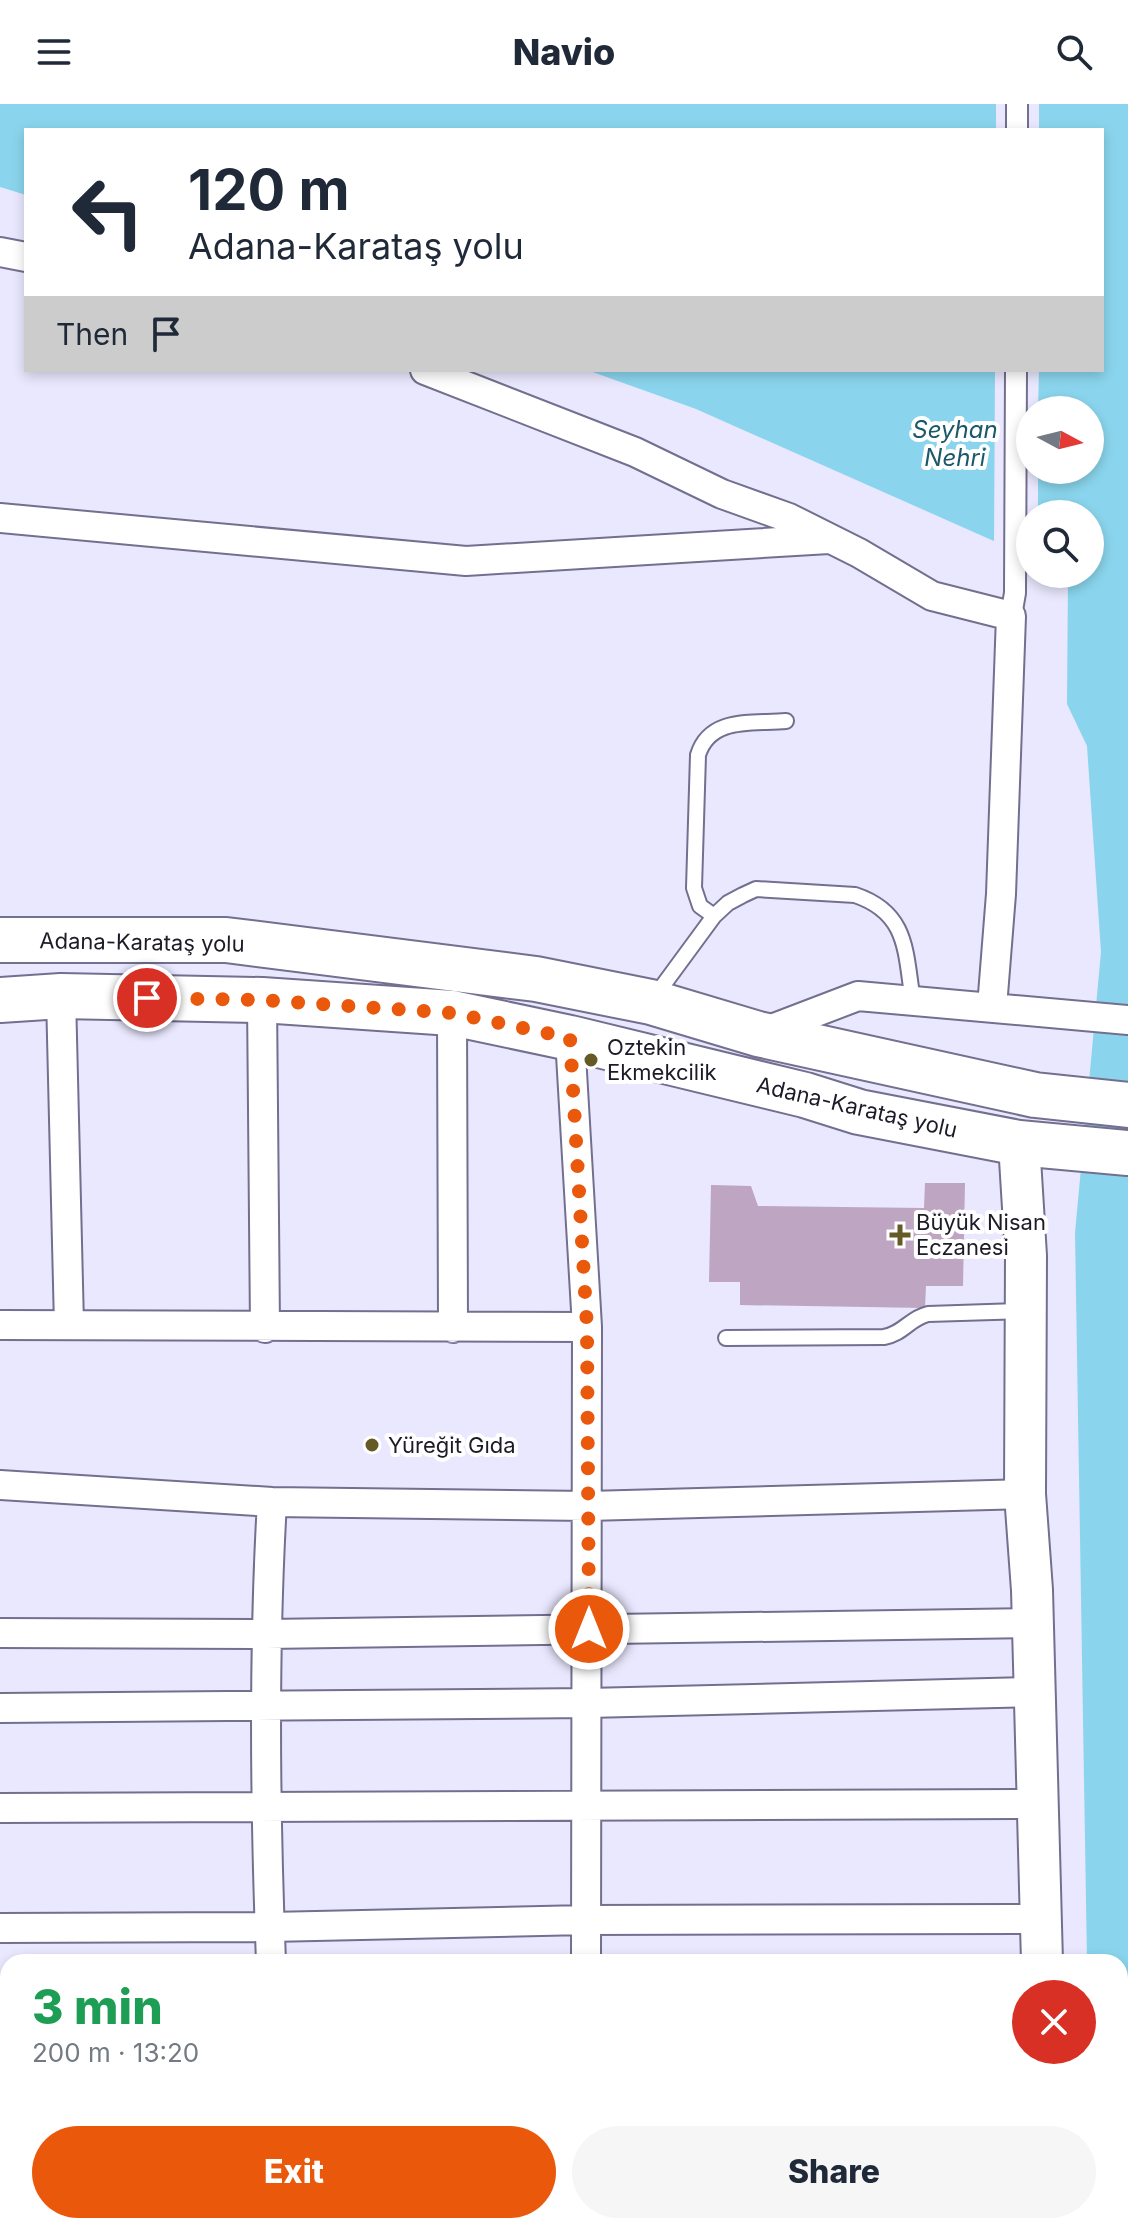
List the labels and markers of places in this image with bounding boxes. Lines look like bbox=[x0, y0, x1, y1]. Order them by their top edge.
pin bbox=[113, 964, 181, 1032]
place label: Oztekin Ekmekcilik bbox=[607, 1034, 717, 1085]
marker: Oztekin Ekmekcilik bbox=[582, 1051, 600, 1069]
place label: Büyük Nisan Eczanesi bbox=[916, 1209, 1046, 1260]
marker: Büyük Nisan Eczanesi bbox=[891, 1226, 909, 1244]
place label: Yüreğit Gıda bbox=[388, 1432, 516, 1458]
marker: Yüreğit Gıda bbox=[363, 1436, 381, 1454]

